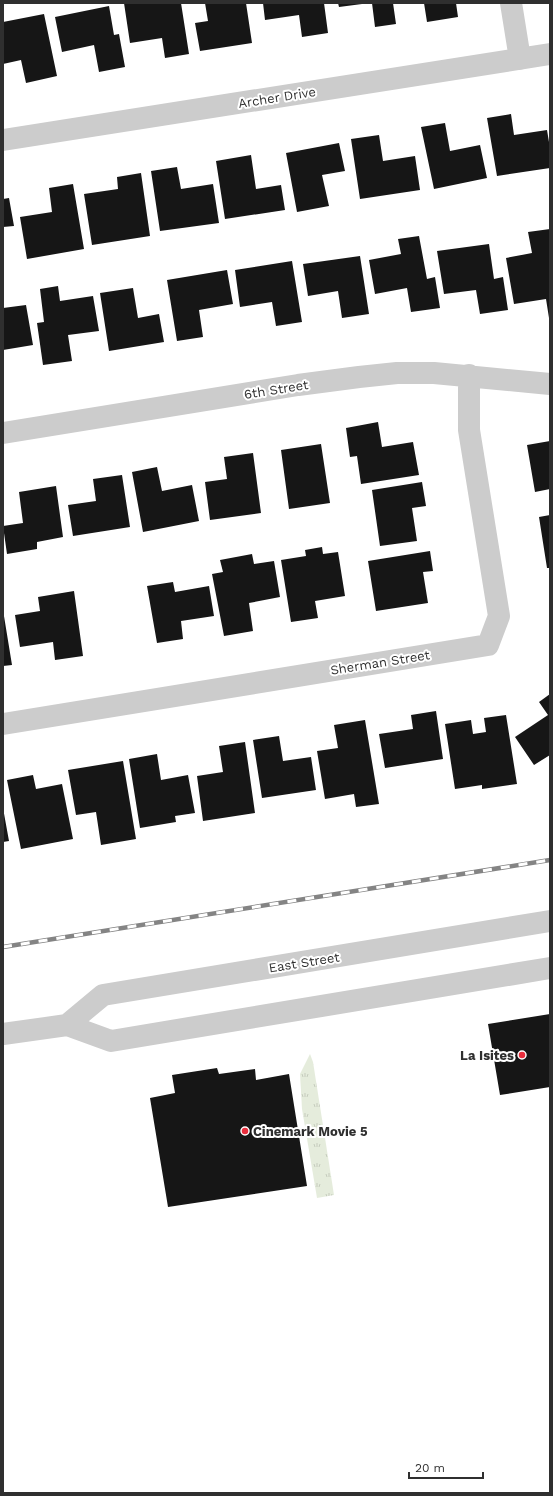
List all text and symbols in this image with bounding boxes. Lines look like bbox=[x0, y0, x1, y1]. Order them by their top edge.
street label: Archer Drive bbox=[237, 84, 317, 111]
street label: 6th Street bbox=[243, 377, 310, 402]
street label: Sherman Street bbox=[329, 647, 431, 678]
street label: East Street bbox=[268, 949, 341, 975]
place label: La Isites bbox=[460, 1048, 514, 1063]
marker: La Isites bbox=[517, 1050, 527, 1060]
place label: Cinemark Movie 5 bbox=[253, 1124, 368, 1139]
marker: Cinemark Movie 5 bbox=[240, 1126, 250, 1136]
scale bar bbox=[409, 1454, 483, 1480]
text: 20 m bbox=[415, 1461, 445, 1475]

